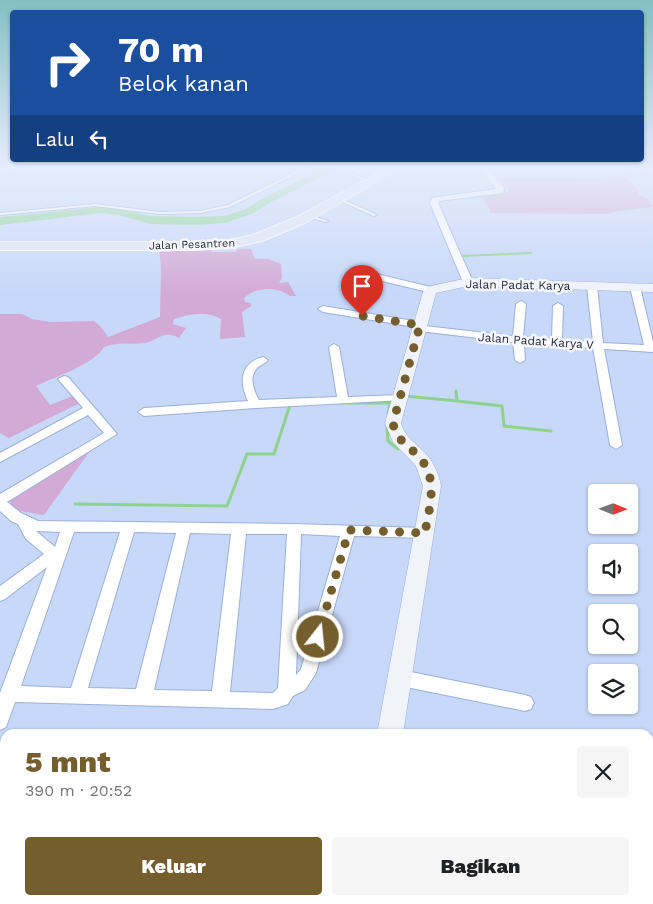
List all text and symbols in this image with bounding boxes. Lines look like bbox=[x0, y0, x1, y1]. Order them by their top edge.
text: 70 m bbox=[118, 29, 204, 71]
icon: right bbox=[35, 30, 100, 95]
text: Belok kanan bbox=[118, 71, 249, 96]
icon: left bbox=[85, 125, 113, 153]
text: Lalu bbox=[35, 128, 75, 151]
street label: Jalan Pesantren bbox=[149, 236, 235, 252]
pin bbox=[341, 265, 383, 316]
icon: arrive bbox=[348, 272, 376, 300]
street label: Jalan Padat Karya bbox=[465, 277, 571, 293]
street label: Jalan Padat Karya V bbox=[478, 330, 595, 352]
north arrow bbox=[588, 484, 638, 534]
map controls bbox=[588, 484, 638, 714]
button: sound bbox=[588, 544, 638, 594]
button: search bbox=[588, 604, 638, 654]
position arrow bbox=[291, 610, 343, 662]
button: layers bbox=[588, 664, 638, 714]
text: 5 mnt bbox=[25, 744, 110, 779]
button: close bbox=[577, 746, 629, 798]
text: 390 m · 20:52 bbox=[25, 781, 132, 800]
button: Keluar bbox=[25, 837, 322, 895]
button: Bagikan bbox=[332, 837, 629, 895]

